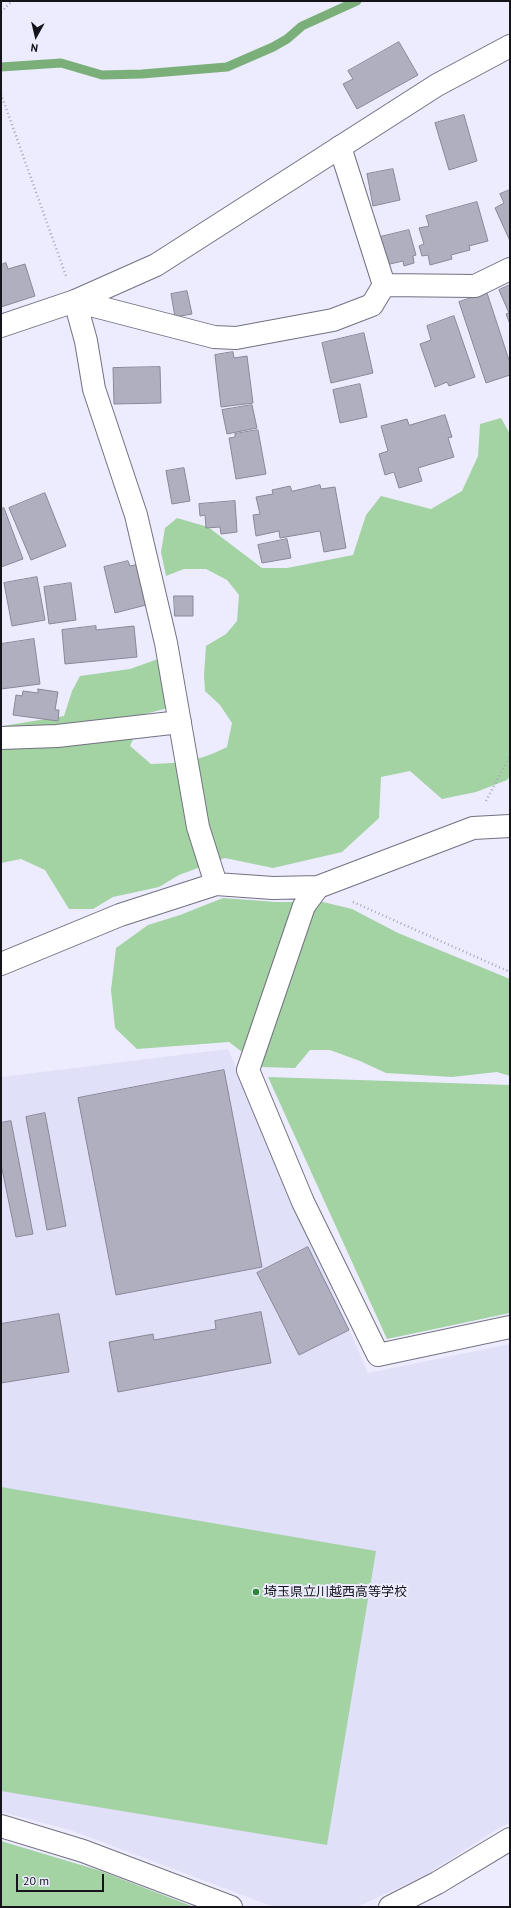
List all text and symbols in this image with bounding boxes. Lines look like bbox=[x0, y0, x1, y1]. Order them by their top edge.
north arrow bbox=[16, 16, 56, 56]
text: N bbox=[30, 40, 39, 55]
place label: 埼玉県立川越西高等学校 bbox=[264, 1584, 407, 1600]
marker: 埼玉県立川越西高等学校 bbox=[251, 1587, 261, 1597]
scale bar bbox=[18, 1866, 106, 1892]
text: 20 m bbox=[23, 1873, 49, 1888]

